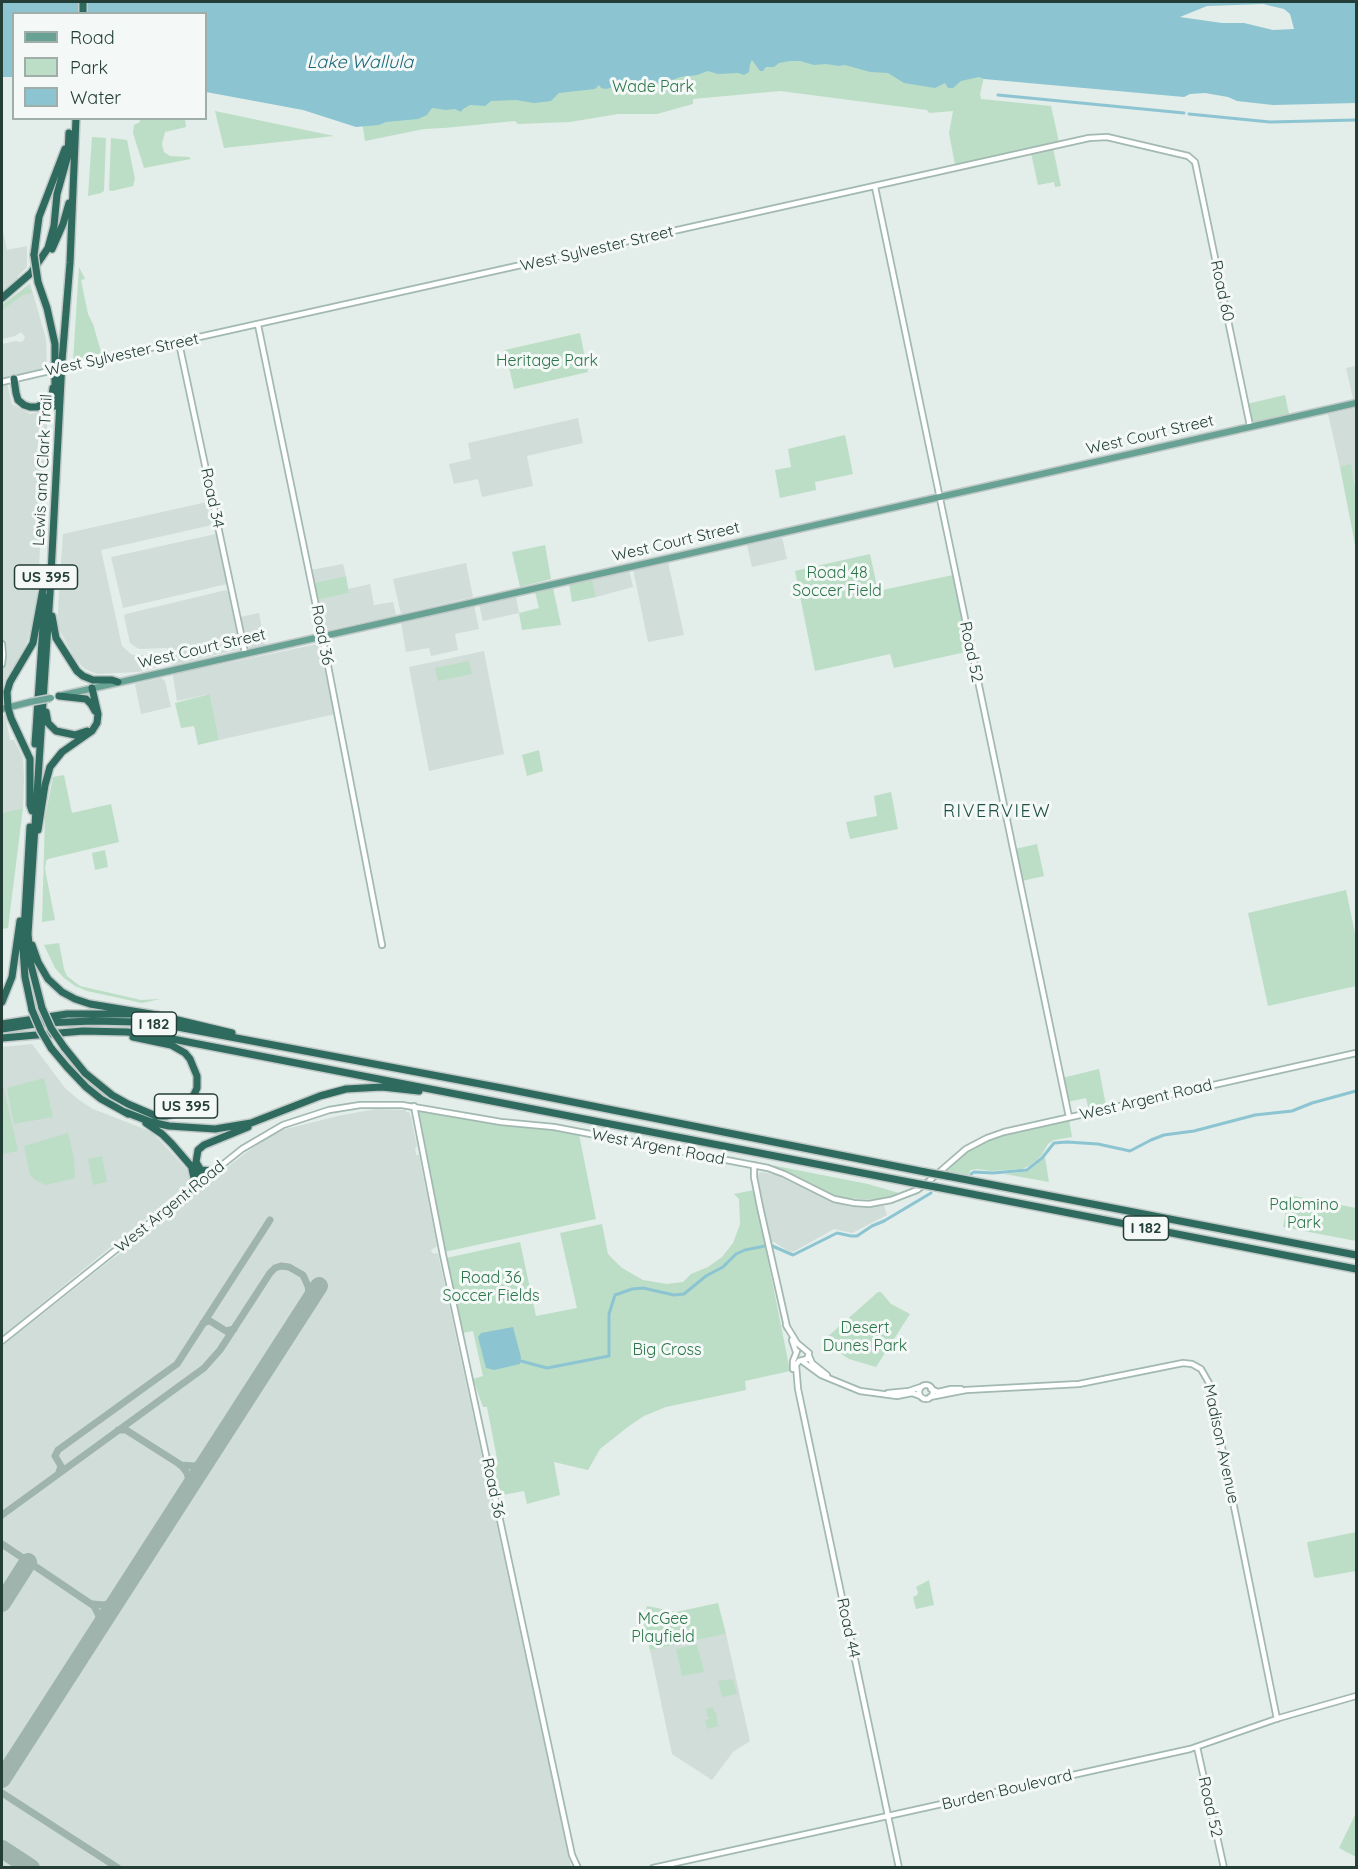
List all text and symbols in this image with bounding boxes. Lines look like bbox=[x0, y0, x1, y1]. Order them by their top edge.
legend bbox=[12, 12, 207, 120]
text: Road bbox=[70, 26, 115, 49]
water label: Lake Wallula bbox=[307, 52, 413, 74]
text: Park bbox=[70, 56, 108, 79]
park label: Wade Park bbox=[612, 77, 694, 97]
text: Water bbox=[70, 86, 121, 109]
street label: West Sylvester Street bbox=[519, 222, 675, 276]
street label: Road 60 bbox=[1206, 259, 1238, 323]
street label: West Sylvester Street bbox=[43, 329, 201, 381]
park label: Heritage Park bbox=[496, 351, 598, 371]
street label: Lewis and Clark Trail bbox=[29, 393, 57, 547]
street label: West Court Street bbox=[1084, 411, 1216, 459]
street label: Road 34 bbox=[196, 466, 228, 530]
street label: West Court Street bbox=[610, 518, 742, 566]
park label: Road 48 Soccer Field bbox=[792, 563, 882, 601]
road number: US 395 bbox=[15, 565, 78, 589]
street label: Road 36 bbox=[307, 603, 337, 667]
street label: Road 52 bbox=[955, 620, 987, 684]
street label: West Court Street bbox=[136, 625, 268, 673]
district label: RIVERVIEW bbox=[943, 801, 1051, 823]
road number: I 182 bbox=[132, 1012, 176, 1036]
street label: West Argent Road bbox=[1078, 1075, 1214, 1125]
road number: US 395 bbox=[154, 1094, 218, 1118]
street label: West Argent Road bbox=[590, 1125, 726, 1169]
street label: West Argent Road bbox=[111, 1157, 229, 1257]
park label: Palomino Park bbox=[1269, 1195, 1339, 1233]
road number: I 182 bbox=[1124, 1216, 1168, 1240]
park label: Road 36 Soccer Fields bbox=[442, 1268, 540, 1306]
park label: Desert Dunes Park bbox=[823, 1318, 907, 1356]
park label: Big Cross bbox=[632, 1340, 702, 1360]
street label: Madison Avenue bbox=[1199, 1383, 1243, 1505]
street label: Road 36 bbox=[477, 1456, 509, 1520]
street label: Road 44 bbox=[832, 1596, 864, 1660]
park label: McGee Playfield bbox=[631, 1609, 695, 1647]
street label: Burden Boulevard bbox=[940, 1766, 1074, 1814]
street label: Road 52 bbox=[1194, 1775, 1226, 1839]

